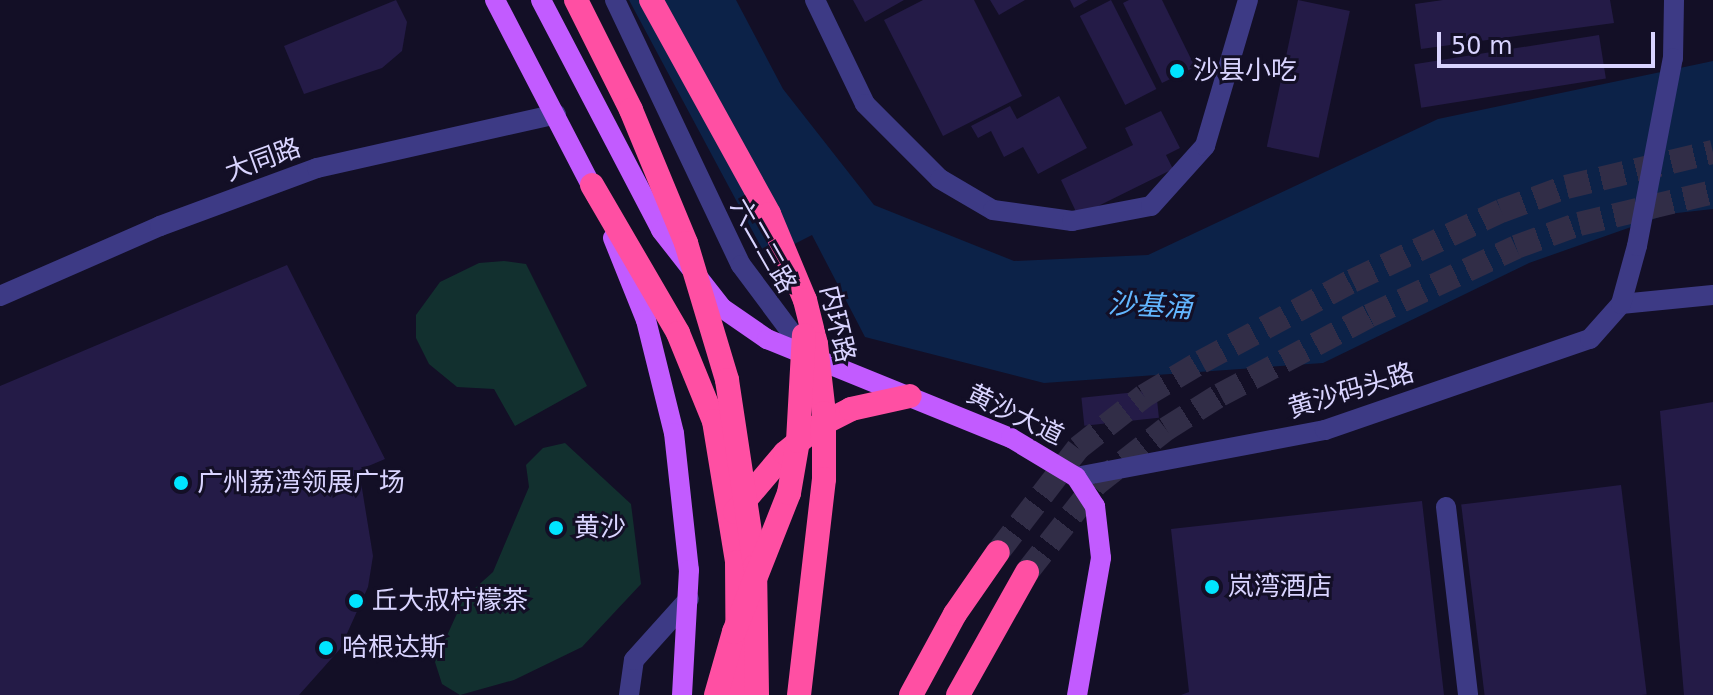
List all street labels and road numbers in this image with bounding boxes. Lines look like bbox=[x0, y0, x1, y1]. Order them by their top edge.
street label: 大同路 bbox=[221, 132, 305, 188]
street label: 六二三路 bbox=[723, 193, 803, 299]
street label: 内环路 bbox=[813, 282, 861, 366]
street label: 黄沙码头路 bbox=[1284, 357, 1418, 425]
street label: 黄沙大道 bbox=[961, 378, 1069, 452]

